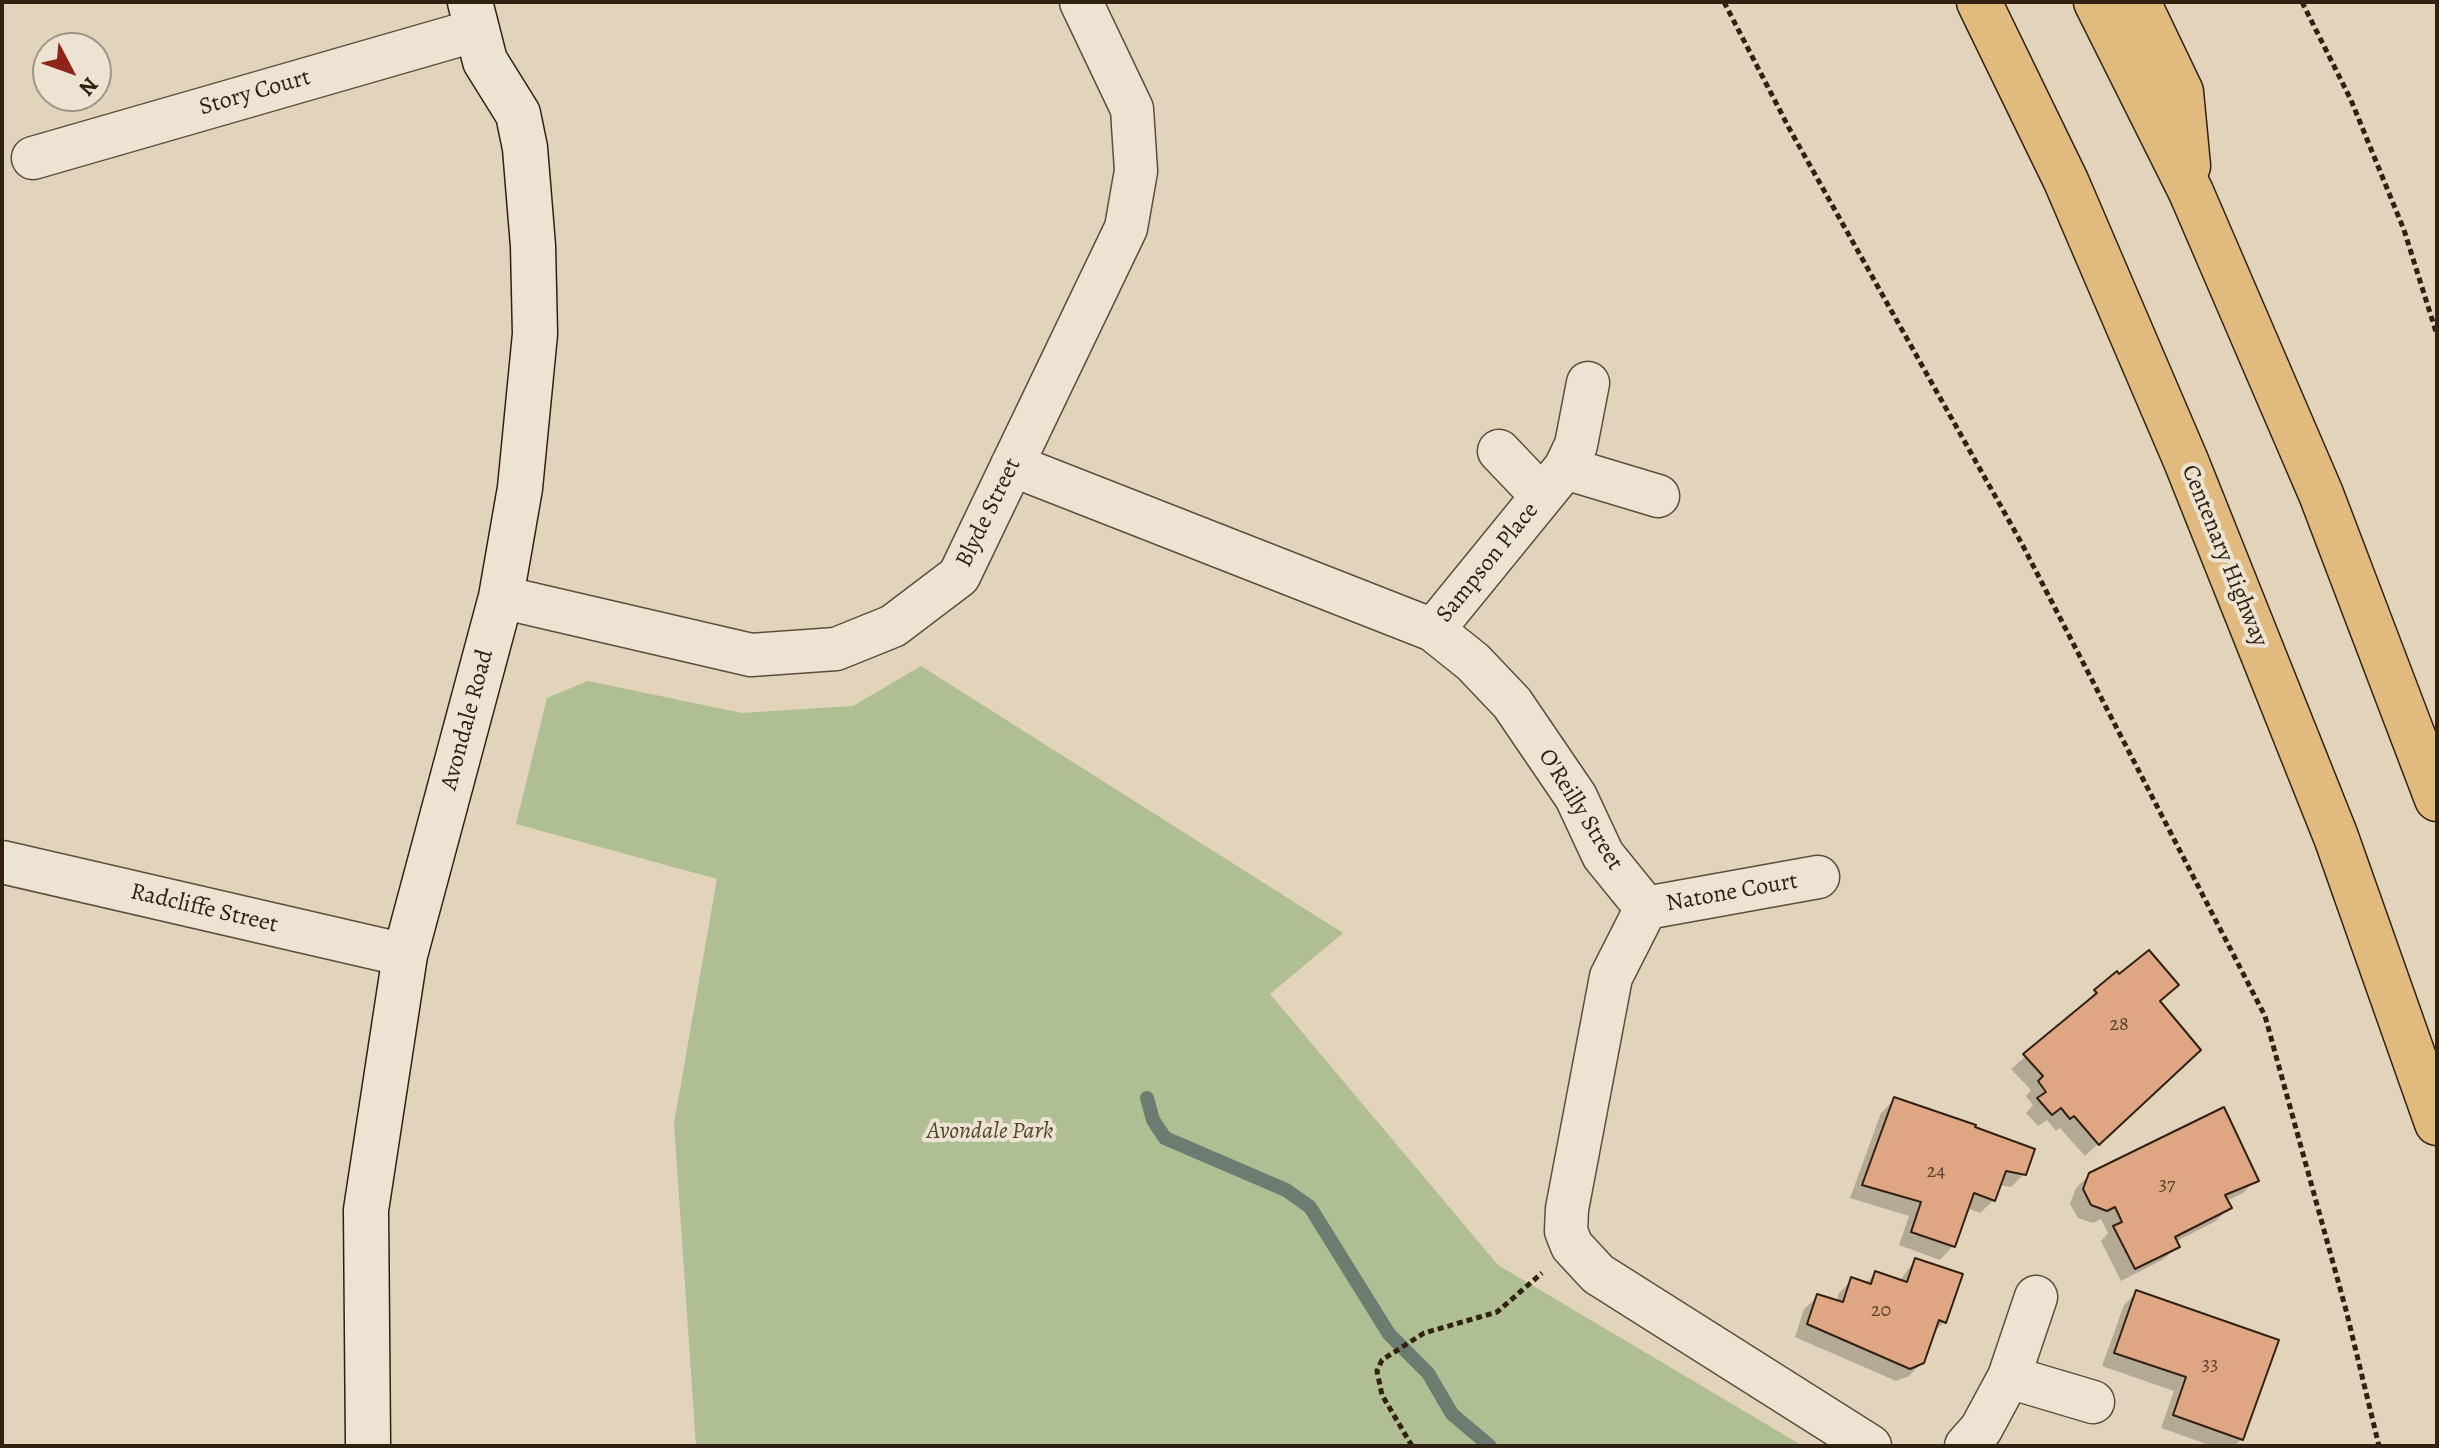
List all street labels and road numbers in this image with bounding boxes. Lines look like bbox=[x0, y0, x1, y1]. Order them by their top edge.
street label: Story Court bbox=[196, 63, 314, 123]
street label: Blyde Street bbox=[950, 454, 1028, 572]
street label: Centenary Highway bbox=[2174, 461, 2274, 651]
street label: Sampson Place bbox=[1431, 497, 1545, 629]
street label: Avondale Road bbox=[435, 647, 501, 793]
street label: O'Reilly Street bbox=[1531, 744, 1629, 876]
street label: Natone Court bbox=[1664, 867, 1800, 919]
street label: Radcliffe Street bbox=[128, 878, 280, 940]

